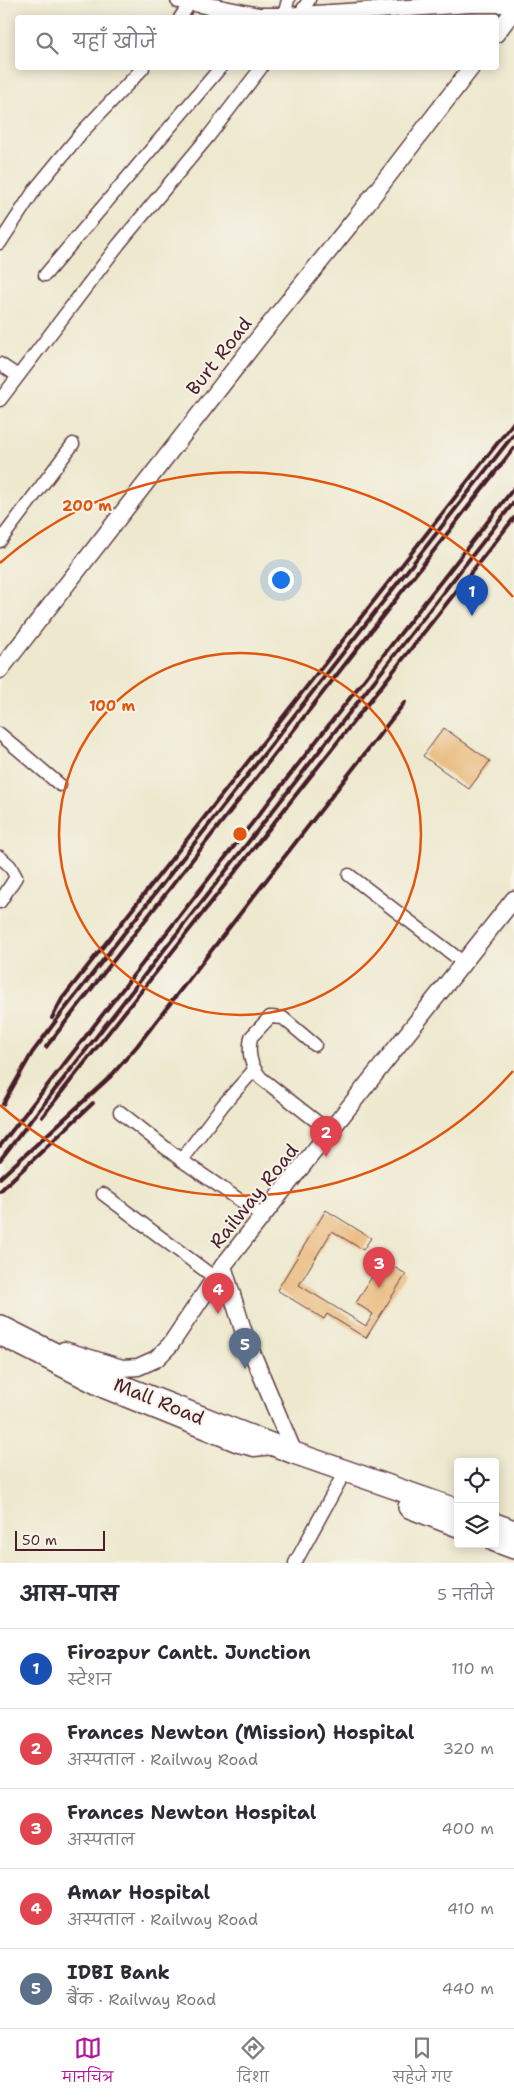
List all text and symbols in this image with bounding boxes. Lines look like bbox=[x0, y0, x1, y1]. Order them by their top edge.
search box bbox=[15, 15, 499, 70]
icon: search bbox=[33, 29, 61, 57]
text: यहाँ खोजें bbox=[73, 29, 156, 54]
street label: Burt Road bbox=[181, 312, 257, 400]
text: 200 m bbox=[62, 496, 112, 516]
your location bbox=[268, 567, 294, 593]
pin: 1 bbox=[456, 575, 488, 616]
text: 100 m bbox=[89, 696, 135, 716]
centre of rings bbox=[231, 825, 249, 843]
pin: 2 bbox=[310, 1116, 342, 1157]
street label: Railway Road bbox=[204, 1138, 304, 1254]
pin: 3 bbox=[363, 1247, 395, 1288]
pin: 4 bbox=[202, 1273, 234, 1314]
pin: 5 bbox=[229, 1328, 261, 1369]
street label: Mall Road bbox=[110, 1372, 208, 1430]
map controls bbox=[454, 1458, 499, 1548]
button: locate bbox=[454, 1458, 499, 1503]
button: layers bbox=[454, 1503, 499, 1548]
scale bar bbox=[15, 1528, 105, 1551]
text: 50 m bbox=[22, 1531, 57, 1549]
text: आस-पास bbox=[20, 1580, 118, 1608]
text: 5 नतीजे bbox=[437, 1584, 494, 1605]
text: Firozpur Cantt. Junction bbox=[67, 1640, 311, 1665]
text: 1 bbox=[32, 1658, 40, 1679]
text: 110 m bbox=[451, 1658, 494, 1679]
text: स्टेशन bbox=[67, 1669, 111, 1690]
text: Frances Newton (Mission) Hospital bbox=[67, 1720, 414, 1745]
text: 2 bbox=[30, 1738, 42, 1759]
text: 320 m bbox=[443, 1738, 494, 1759]
text: अस्पताल · Railway Road bbox=[67, 1749, 258, 1770]
text: Frances Newton Hospital bbox=[67, 1800, 316, 1825]
text: 3 bbox=[30, 1818, 42, 1839]
text: 400 m bbox=[441, 1818, 494, 1839]
text: अस्पताल bbox=[67, 1829, 135, 1850]
text: Amar Hospital bbox=[67, 1880, 210, 1905]
text: 4 bbox=[30, 1898, 42, 1919]
text: 410 m bbox=[447, 1898, 494, 1919]
text: अस्पताल · Railway Road bbox=[67, 1909, 258, 1930]
text: IDBI Bank bbox=[67, 1960, 170, 1985]
text: 5 bbox=[31, 1978, 41, 1999]
text: 440 m bbox=[442, 1978, 494, 1999]
text: बैंक · Railway Road bbox=[67, 1989, 216, 2010]
tab: मानचित्र bbox=[62, 2034, 113, 2093]
tab: दिशा bbox=[237, 2034, 269, 2093]
tab: सहेजे गए bbox=[393, 2034, 452, 2093]

